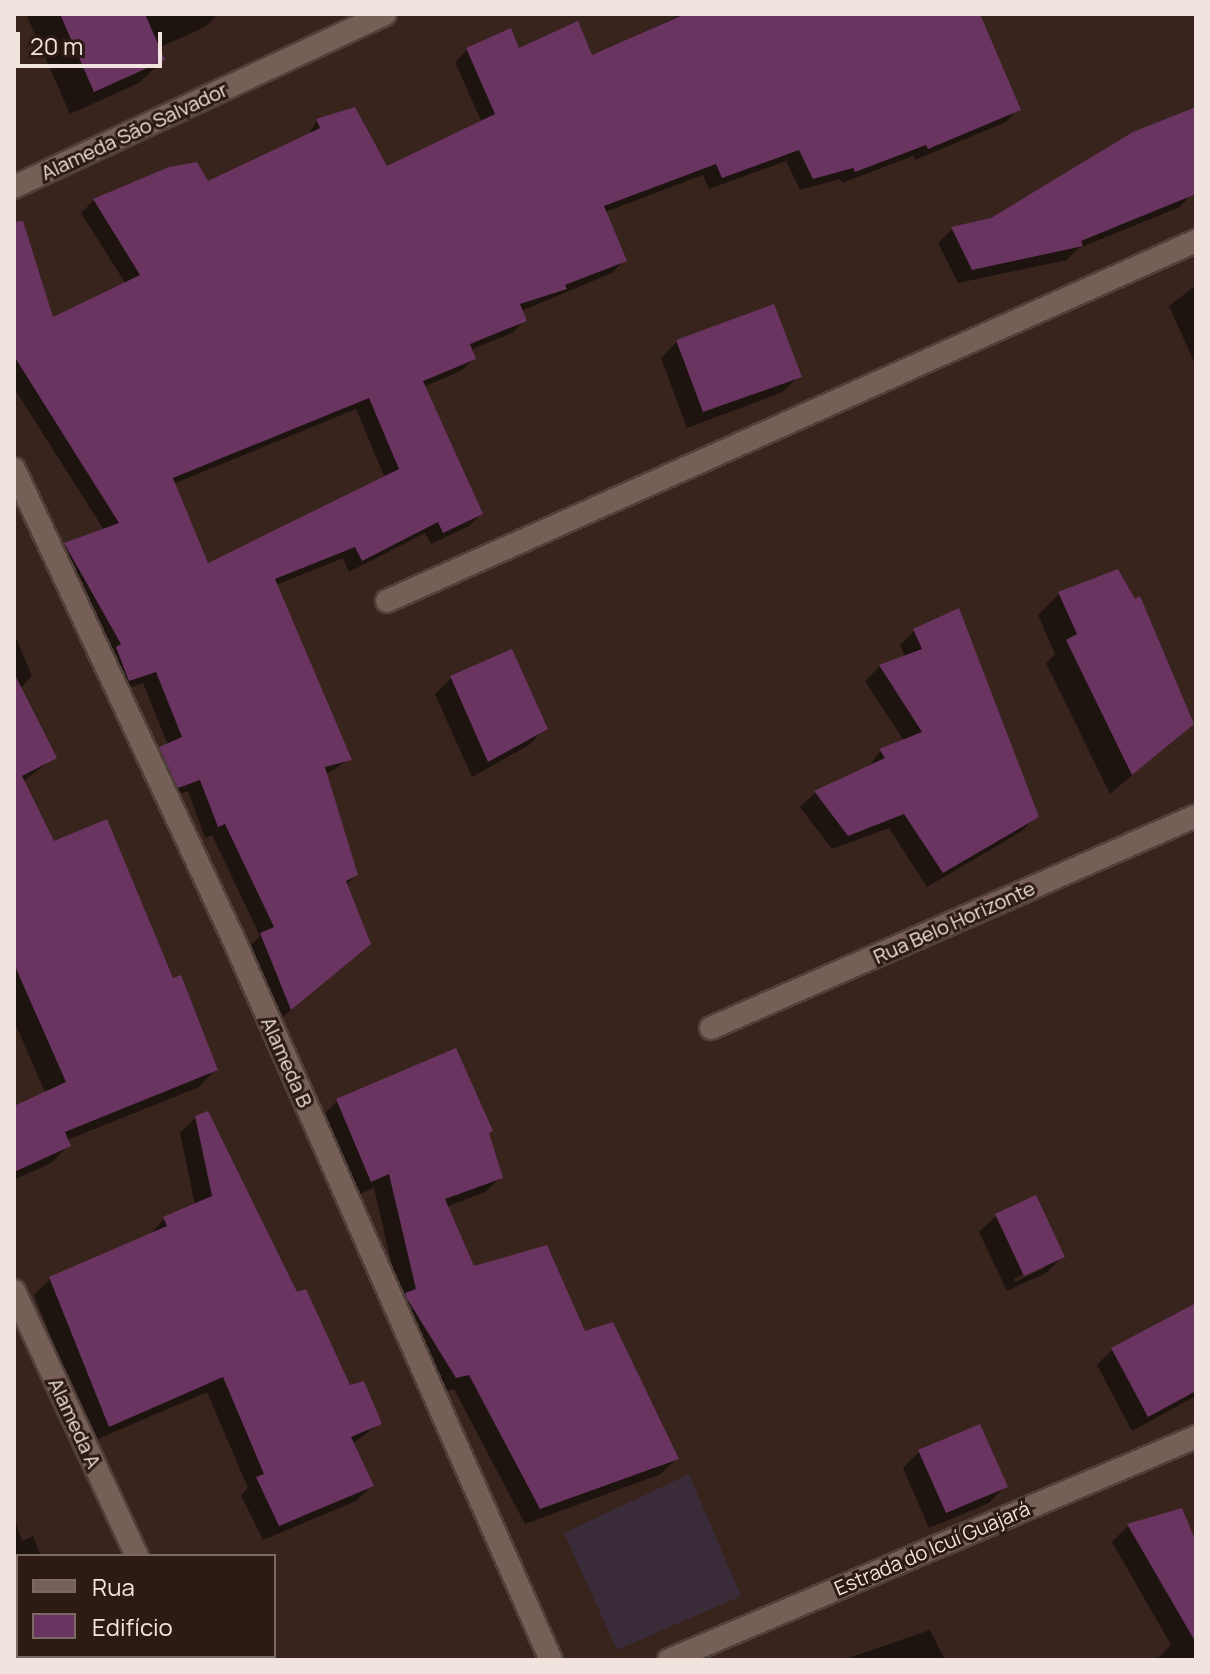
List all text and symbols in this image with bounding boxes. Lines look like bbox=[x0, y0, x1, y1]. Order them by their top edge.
scale bar bbox=[20, 16, 166, 66]
text: 20 m bbox=[30, 29, 83, 62]
street label: Alameda São Salvador bbox=[37, 77, 231, 185]
street label: Rua Belo Horizonte bbox=[870, 876, 1038, 968]
street label: Alameda B bbox=[256, 1013, 318, 1111]
street label: Alameda A bbox=[44, 1374, 106, 1472]
street label: Estrada do Icuí Guajará bbox=[831, 1496, 1033, 1600]
legend bbox=[16, 1554, 276, 1658]
text: Rua bbox=[92, 1570, 135, 1603]
text: Edifício bbox=[92, 1610, 173, 1643]

